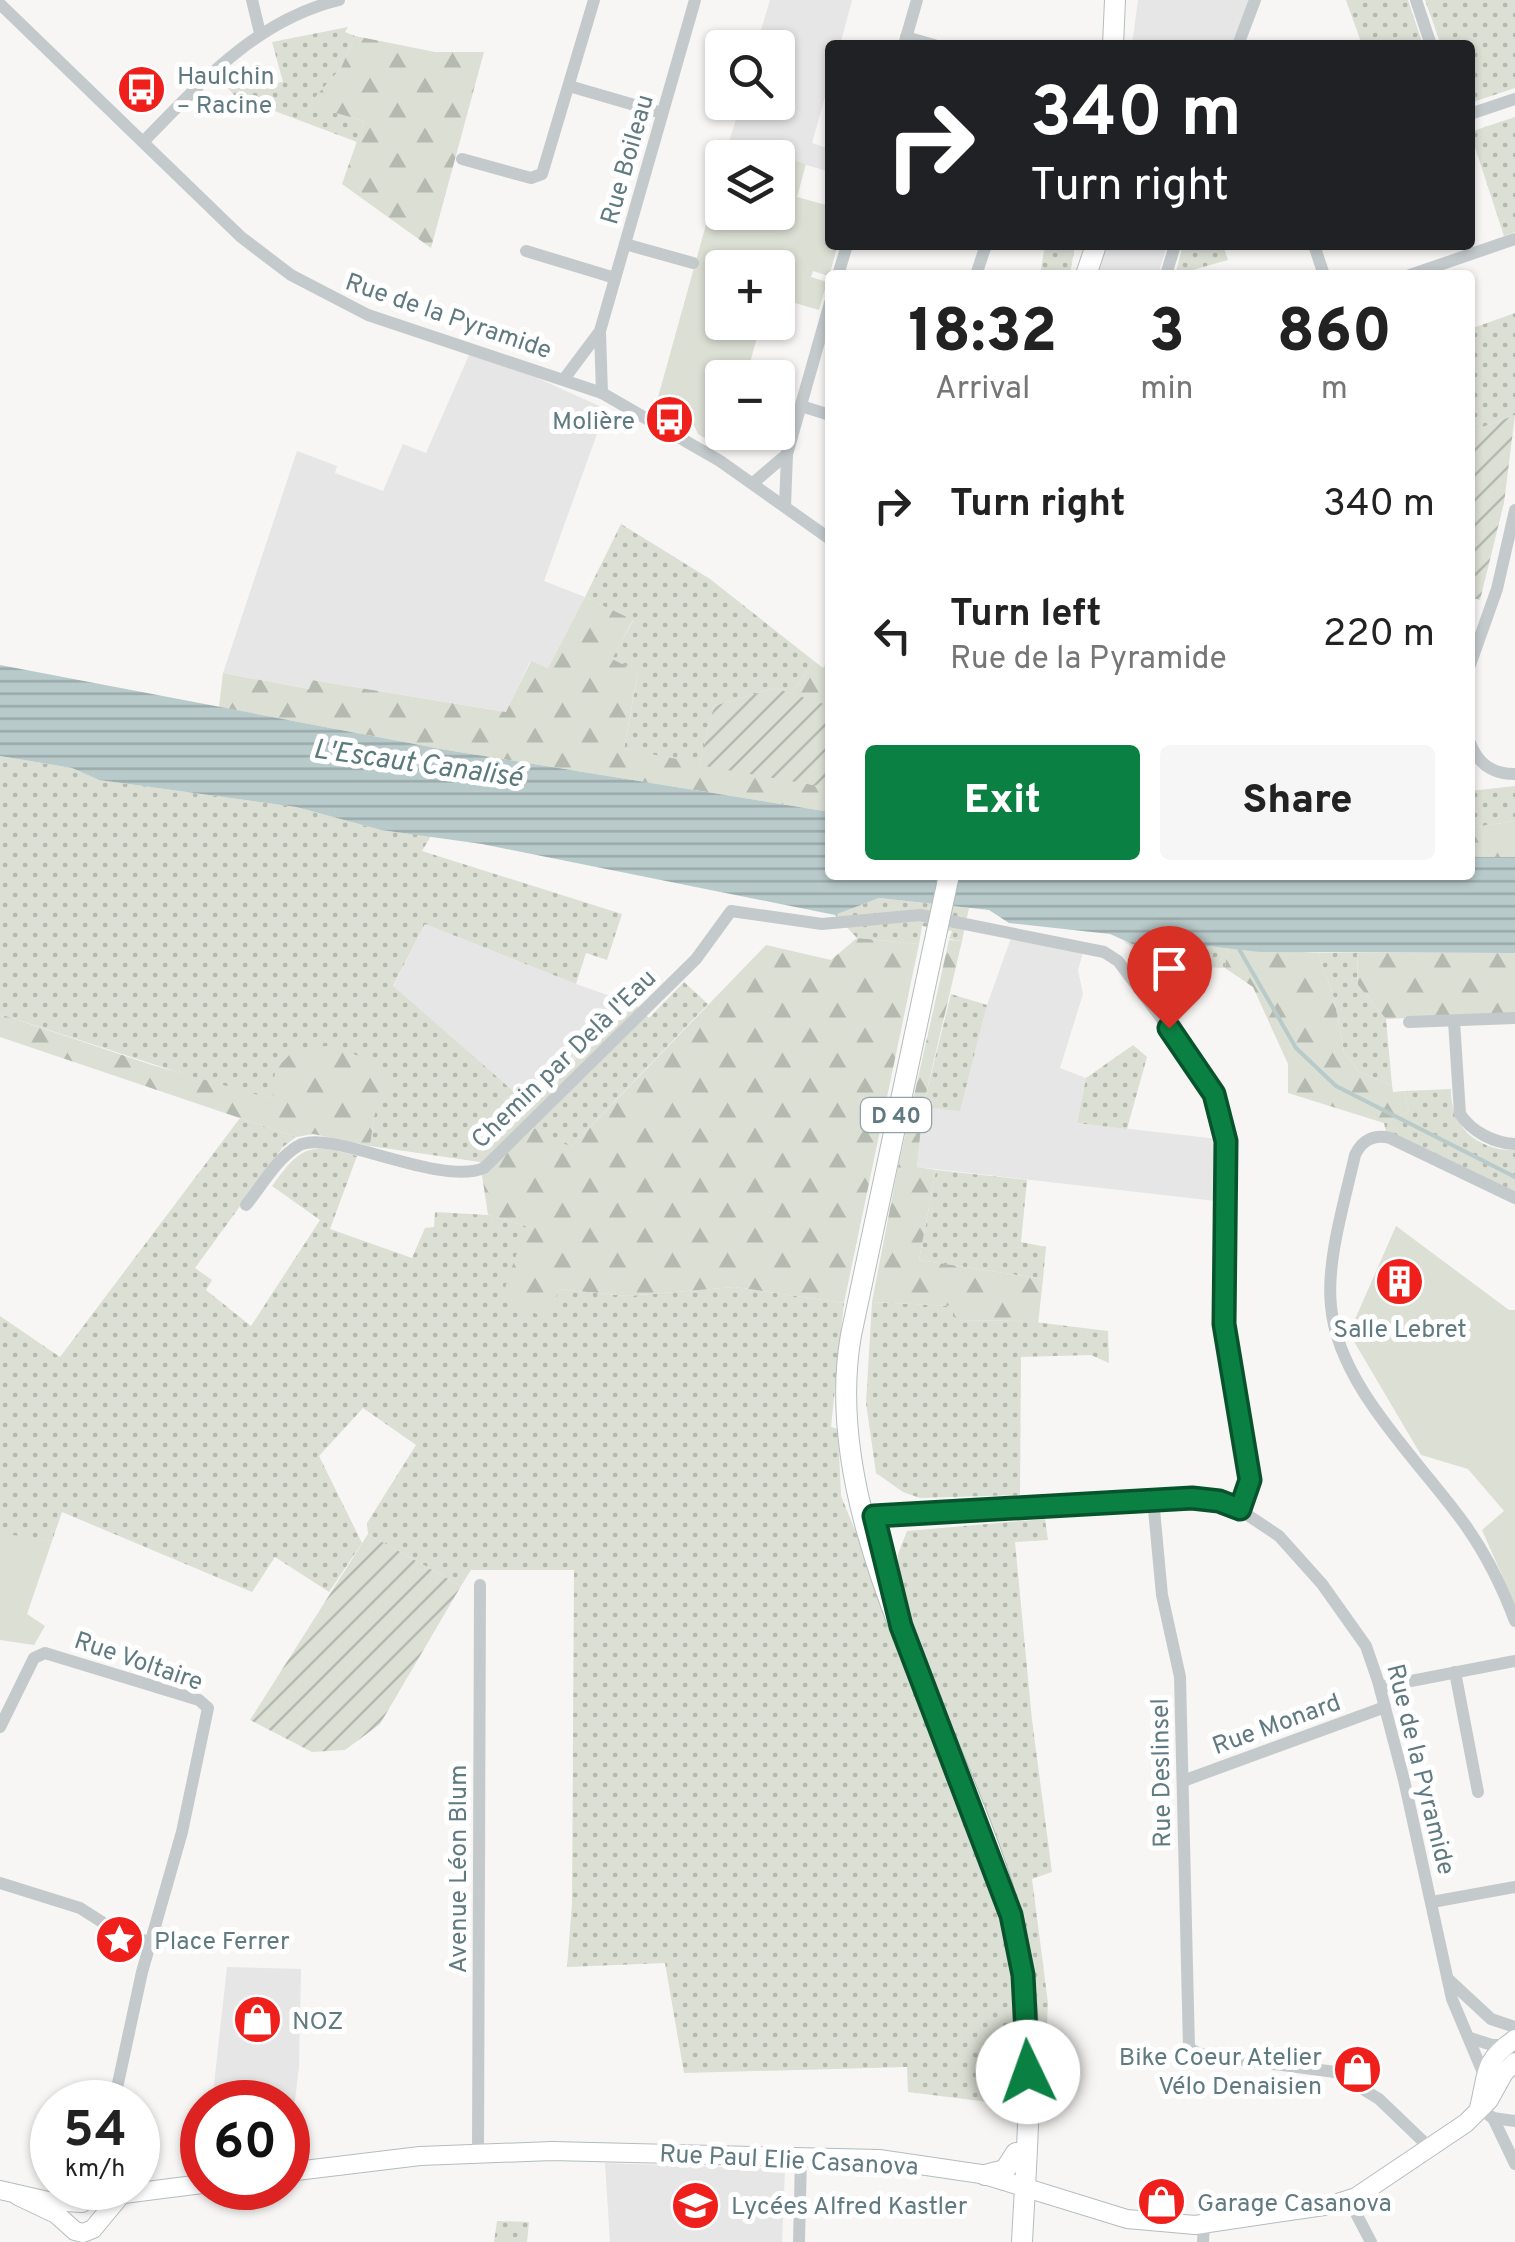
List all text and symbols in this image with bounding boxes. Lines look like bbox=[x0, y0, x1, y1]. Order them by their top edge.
map controls bbox=[705, 30, 795, 450]
button: search bbox=[705, 30, 795, 120]
place label: Haulchin – Racine bbox=[177, 62, 275, 123]
bus stop icon: Haulchin – Racine bbox=[116, 63, 168, 115]
text: 340 m bbox=[1030, 72, 1242, 161]
icon: right bbox=[865, 80, 995, 210]
street label: Rue Boileau bbox=[595, 91, 663, 228]
button: layers bbox=[705, 140, 795, 230]
text: Turn right bbox=[1030, 159, 1229, 216]
button: + bbox=[705, 250, 795, 340]
street label: Rue de la Pyramide bbox=[341, 268, 555, 368]
text: 18:32 bbox=[908, 297, 1057, 373]
text: 3 bbox=[1149, 297, 1185, 373]
text: 860 bbox=[1277, 297, 1392, 373]
button: − bbox=[705, 360, 795, 450]
text: Arrival bbox=[935, 370, 1030, 410]
text: min bbox=[1140, 370, 1194, 410]
text: m bbox=[1321, 370, 1348, 410]
bus stop icon: Molière bbox=[644, 394, 696, 446]
place label: Molière bbox=[552, 407, 635, 439]
icon: right bbox=[865, 478, 920, 533]
text: Turn right bbox=[950, 481, 1125, 530]
text: 340 m bbox=[1323, 481, 1435, 530]
text: Turn left bbox=[950, 591, 1102, 640]
icon: left bbox=[865, 608, 920, 663]
text: 220 m bbox=[1323, 611, 1435, 660]
text: Rue de la Pyramide bbox=[950, 640, 1227, 680]
water label: L'Escaut Canalisé bbox=[311, 732, 527, 798]
button: Exit bbox=[865, 745, 1140, 860]
button: Share bbox=[1160, 745, 1435, 860]
pin bbox=[1127, 926, 1212, 1029]
icon: arrive bbox=[1142, 941, 1197, 996]
street label: Chemin par Delà l'Eau bbox=[466, 963, 664, 1157]
road number: D 40 bbox=[861, 1098, 931, 1132]
building icon: Salle Lebret bbox=[1374, 1256, 1426, 1308]
place label: Salle Lebret bbox=[1333, 1315, 1467, 1347]
street label: Rue Voltaire bbox=[69, 1626, 207, 1700]
street label: Rue de la Pyramide bbox=[1377, 1661, 1461, 1879]
street label: Rue Monard bbox=[1208, 1688, 1346, 1764]
street label: Rue Deslinsel bbox=[1146, 1698, 1180, 1848]
street label: Avenue Léon Blum bbox=[444, 1764, 476, 1974]
place icon: Place Ferrer bbox=[93, 1914, 145, 1966]
place label: Place Ferrer bbox=[154, 1927, 290, 1959]
shop icon: NOZ bbox=[231, 1994, 283, 2046]
place label: NOZ bbox=[292, 2007, 343, 2039]
position arrow bbox=[976, 2020, 1080, 2124]
place label: Bike Coeur Atelier Vélo Denaisien bbox=[1119, 2043, 1322, 2104]
shop icon: Bike Coeur Atelier Vélo Denaisien bbox=[1331, 2044, 1383, 2096]
speed limit sign: 60 bbox=[180, 2080, 310, 2210]
text: 54 bbox=[63, 2101, 127, 2164]
street label: Rue Paul Elie Casanova bbox=[658, 2139, 919, 2185]
text: km/h bbox=[65, 2154, 125, 2186]
shop icon: Garage Casanova bbox=[1136, 2176, 1188, 2228]
school or university icon: Lycées Alfred Kastler bbox=[670, 2179, 722, 2231]
place label: Garage Casanova bbox=[1197, 2189, 1392, 2221]
place label: Lycées Alfred Kastler bbox=[731, 2192, 968, 2224]

